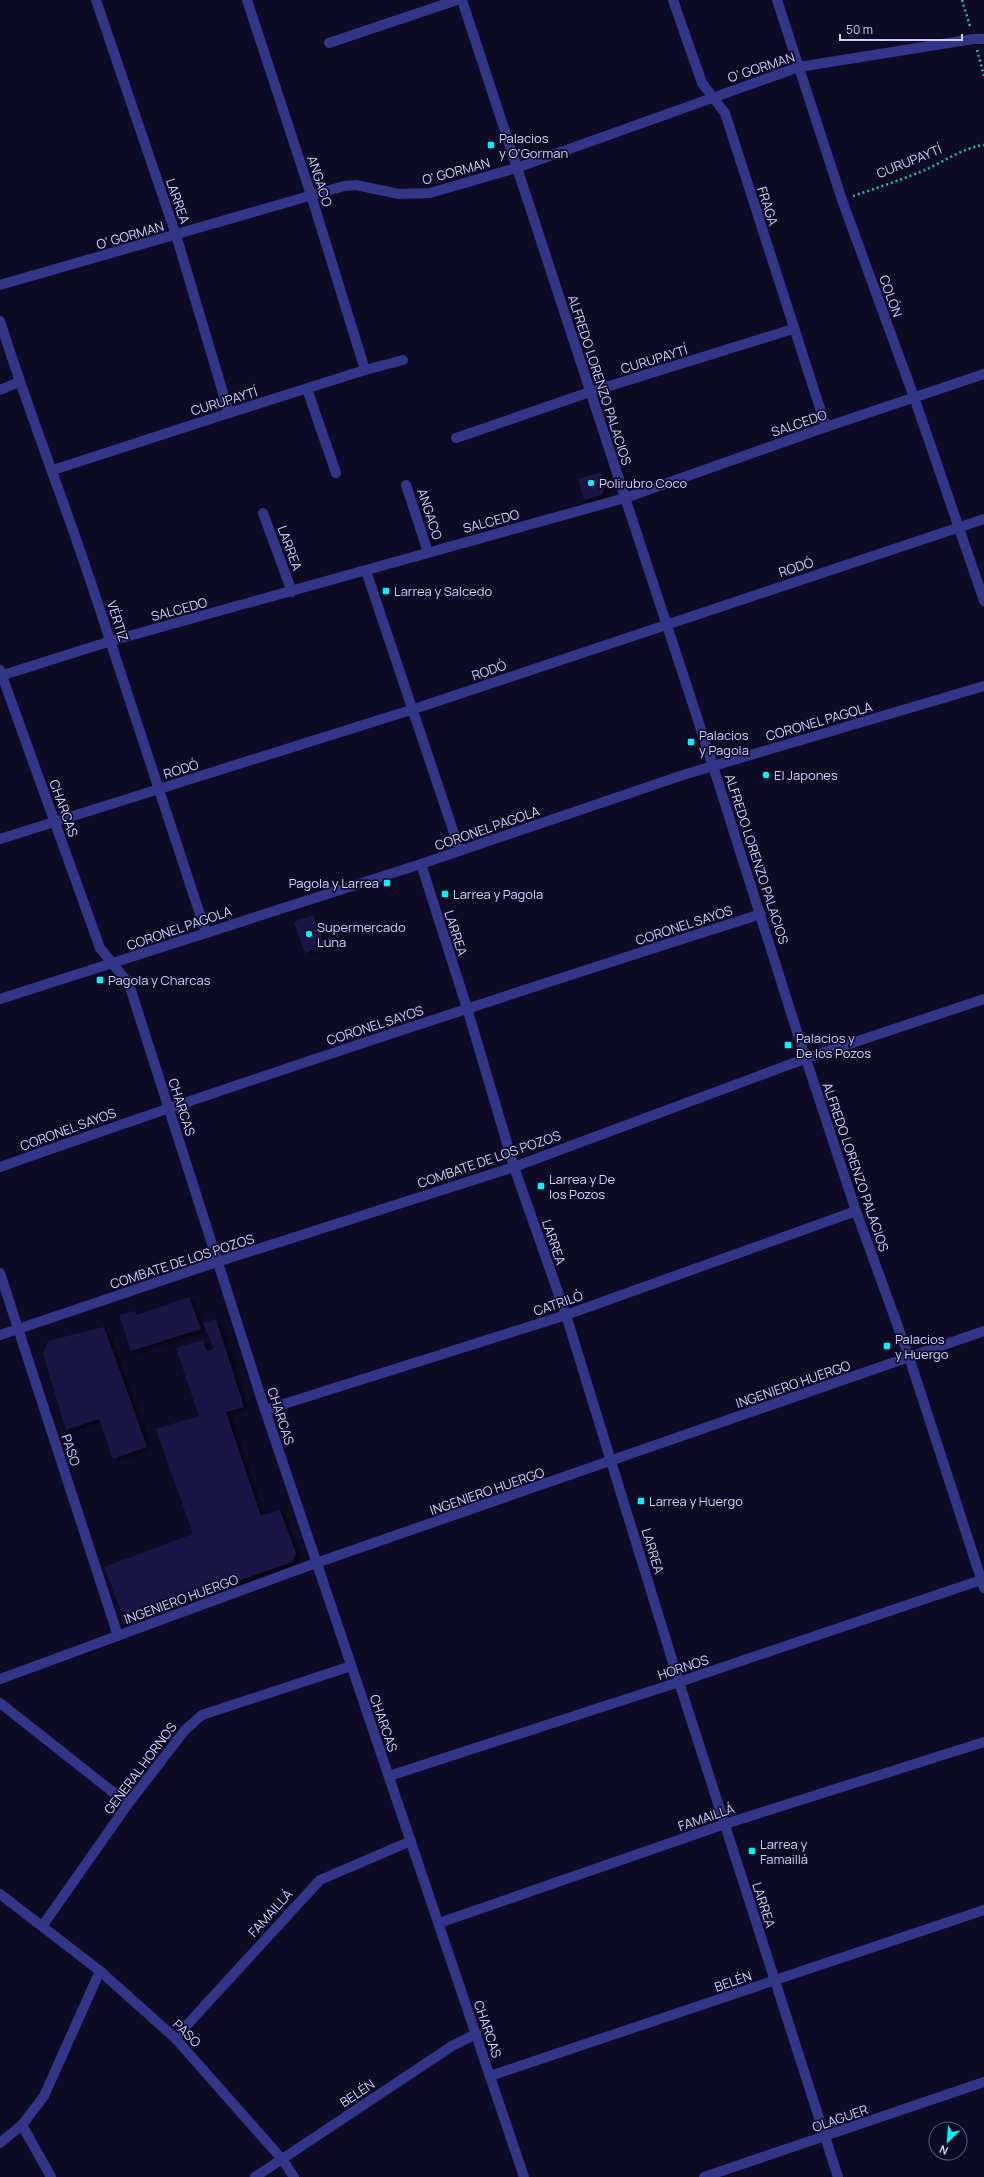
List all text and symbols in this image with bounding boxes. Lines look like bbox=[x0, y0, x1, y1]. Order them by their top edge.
scale bar bbox=[840, 16, 962, 42]
text: 50 m bbox=[846, 21, 873, 38]
street label: O' GORMAN bbox=[725, 48, 797, 86]
place label: Palacios y O'Gorman bbox=[499, 129, 568, 162]
marker: Palacios y O'Gorman bbox=[486, 140, 496, 150]
street label: CURUPAYTÍ bbox=[874, 140, 944, 182]
street label: ANGACO bbox=[303, 153, 337, 209]
street label: O' GORMAN bbox=[420, 153, 492, 189]
street label: LARREA bbox=[162, 176, 194, 226]
street label: FRAGA bbox=[753, 184, 783, 228]
street label: O' GORMAN bbox=[94, 217, 166, 253]
street label: COLÓN bbox=[875, 273, 907, 319]
street label: ALFREDO LORENZO PALACIOS bbox=[564, 293, 636, 467]
street label: CURUPAYTÍ bbox=[618, 340, 690, 378]
street label: CURUPAYTÍ bbox=[188, 382, 260, 420]
street label: SALCEDO bbox=[769, 405, 830, 441]
place label: Polirubro Coco bbox=[599, 474, 688, 492]
marker: Polirubro Coco bbox=[586, 478, 596, 488]
street label: ANGACO bbox=[413, 486, 447, 542]
street label: SALCEDO bbox=[461, 505, 522, 537]
street label: LARREA bbox=[274, 523, 306, 573]
street label: RODÓ bbox=[776, 553, 816, 581]
place label: Larrea y Salcedo bbox=[394, 582, 492, 600]
marker: Larrea y Salcedo bbox=[381, 586, 391, 596]
street label: SALCEDO bbox=[149, 593, 210, 625]
street label: VÉRTIZ bbox=[103, 598, 133, 644]
street label: RODÓ bbox=[469, 655, 509, 684]
street label: CORONEL PAGOLA bbox=[764, 697, 874, 745]
place label: Palacios y Pagola bbox=[699, 726, 749, 759]
marker: Palacios y Pagola bbox=[686, 737, 696, 747]
street label: RODÓ bbox=[161, 755, 201, 783]
place label: El Japones bbox=[774, 766, 838, 784]
marker: El Japones bbox=[761, 770, 771, 780]
street label: ALFREDO LORENZO PALACIOS bbox=[721, 772, 793, 946]
street label: CHARCAS bbox=[45, 777, 83, 839]
street label: CORONEL PAGOLA bbox=[432, 802, 542, 854]
place label: Pagola y Larrea bbox=[289, 874, 379, 892]
marker: Pagola y Larrea bbox=[382, 878, 392, 888]
place label: Larrea y Pagola bbox=[453, 885, 543, 903]
marker: Larrea y Pagola bbox=[440, 889, 450, 899]
street label: CORONEL SAYOS bbox=[633, 901, 735, 949]
street label: CORONEL PAGOLA bbox=[124, 902, 234, 954]
street label: LARREA bbox=[440, 908, 472, 958]
place label: Supermercado Luna bbox=[317, 918, 406, 951]
marker: Supermercado Luna bbox=[304, 929, 314, 939]
place label: Pagola y Charcas bbox=[108, 971, 211, 989]
marker: Pagola y Charcas bbox=[95, 975, 105, 985]
street label: CORONEL SAYOS bbox=[324, 1001, 426, 1049]
place label: Palacios y De los Pozos bbox=[796, 1029, 871, 1062]
marker: Palacios y De los Pozos bbox=[783, 1040, 793, 1050]
street label: CHARCAS bbox=[164, 1076, 200, 1138]
street label: ALFREDO LORENZO PALACIOS bbox=[819, 1080, 893, 1254]
street label: CORONEL SAYOS bbox=[18, 1103, 118, 1155]
street label: COMBATE DE LOS POZOS bbox=[415, 1126, 563, 1192]
place label: Larrea y De los Pozos bbox=[549, 1170, 616, 1203]
marker: Larrea y De los Pozos bbox=[536, 1181, 546, 1191]
street label: LARREA bbox=[538, 1217, 570, 1267]
street label: COMBATE DE LOS POZOS bbox=[108, 1229, 256, 1293]
street label: CATRILÓ bbox=[531, 1286, 586, 1320]
place label: Palacios y Huergo bbox=[895, 1330, 949, 1363]
marker: Palacios y Huergo bbox=[882, 1341, 892, 1351]
street label: INGENIERO HUERGO bbox=[733, 1356, 853, 1412]
street label: CHARCAS bbox=[263, 1385, 299, 1447]
street label: PASO bbox=[57, 1432, 85, 1469]
street label: INGENIERO HUERGO bbox=[427, 1463, 547, 1519]
place label: Larrea y Huergo bbox=[649, 1492, 743, 1510]
marker: Larrea y Huergo bbox=[636, 1496, 646, 1506]
street label: LARREA bbox=[638, 1526, 668, 1576]
street label: INGENIERO HUERGO bbox=[121, 1570, 241, 1628]
street label: HORNOS bbox=[655, 1650, 711, 1684]
street label: CHARCAS bbox=[366, 1692, 402, 1754]
street label: GENERAL HORNOS bbox=[99, 1718, 181, 1818]
street label: FAMAILLÁ bbox=[675, 1799, 737, 1835]
place label: Larrea y Famaillá bbox=[760, 1835, 808, 1868]
marker: Larrea y Famaillá bbox=[747, 1846, 757, 1856]
street label: LARREA bbox=[748, 1880, 780, 1930]
street label: FAMAILLÁ bbox=[244, 1885, 296, 1941]
street label: BELÉN bbox=[712, 1966, 754, 1996]
street label: CHARCAS bbox=[470, 1998, 506, 2060]
street label: PASO bbox=[169, 2015, 205, 2051]
street label: BELÉN bbox=[336, 2075, 378, 2111]
street label: OLAGUER bbox=[810, 2100, 870, 2136]
north arrow bbox=[928, 2121, 968, 2161]
text: N bbox=[937, 2142, 950, 2159]

